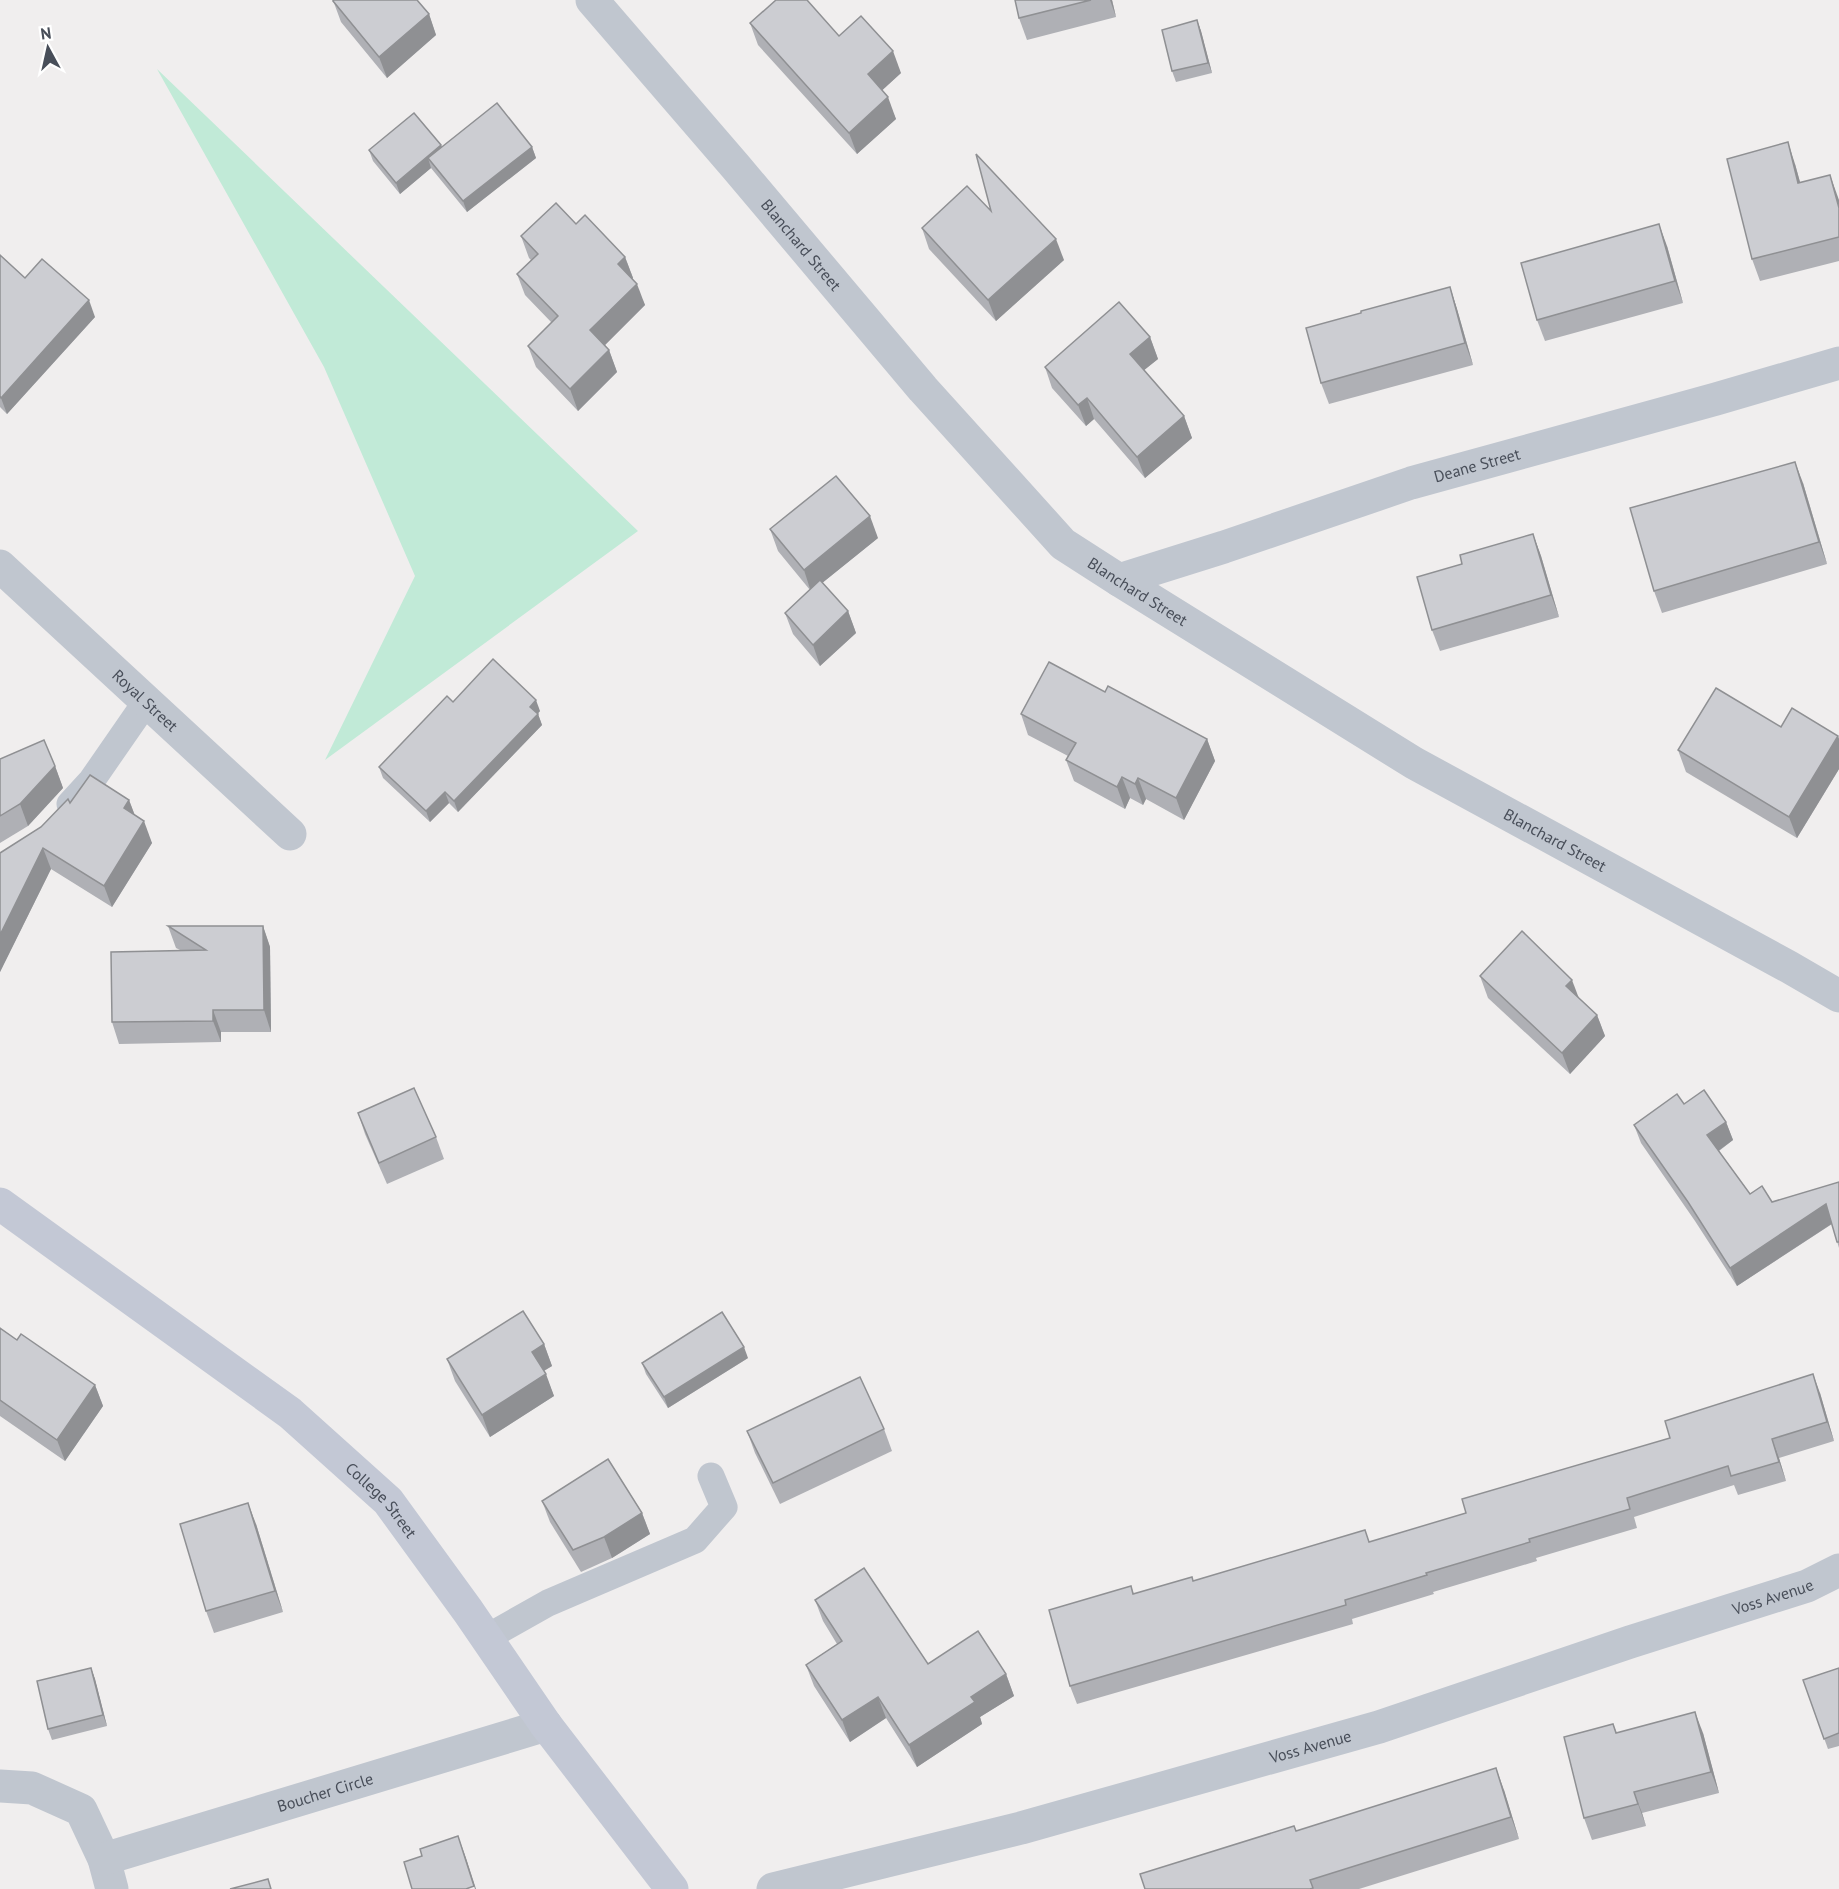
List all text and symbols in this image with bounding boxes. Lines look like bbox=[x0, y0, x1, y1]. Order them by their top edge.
north arrow bbox=[18, 18, 78, 78]
text: N bbox=[39, 23, 53, 44]
street label: Blanchard Street bbox=[757, 195, 846, 295]
street label: Deane Street bbox=[1431, 443, 1523, 486]
street label: Blanchard Street bbox=[1084, 553, 1192, 630]
street label: Royal Street bbox=[108, 665, 183, 736]
street label: Blanchard Street bbox=[1500, 804, 1610, 876]
street label: College Street bbox=[342, 1458, 422, 1542]
street label: Voss Avenue bbox=[1729, 1574, 1817, 1619]
street label: Voss Avenue bbox=[1266, 1725, 1353, 1768]
street label: Boucher Circle bbox=[275, 1768, 376, 1816]

